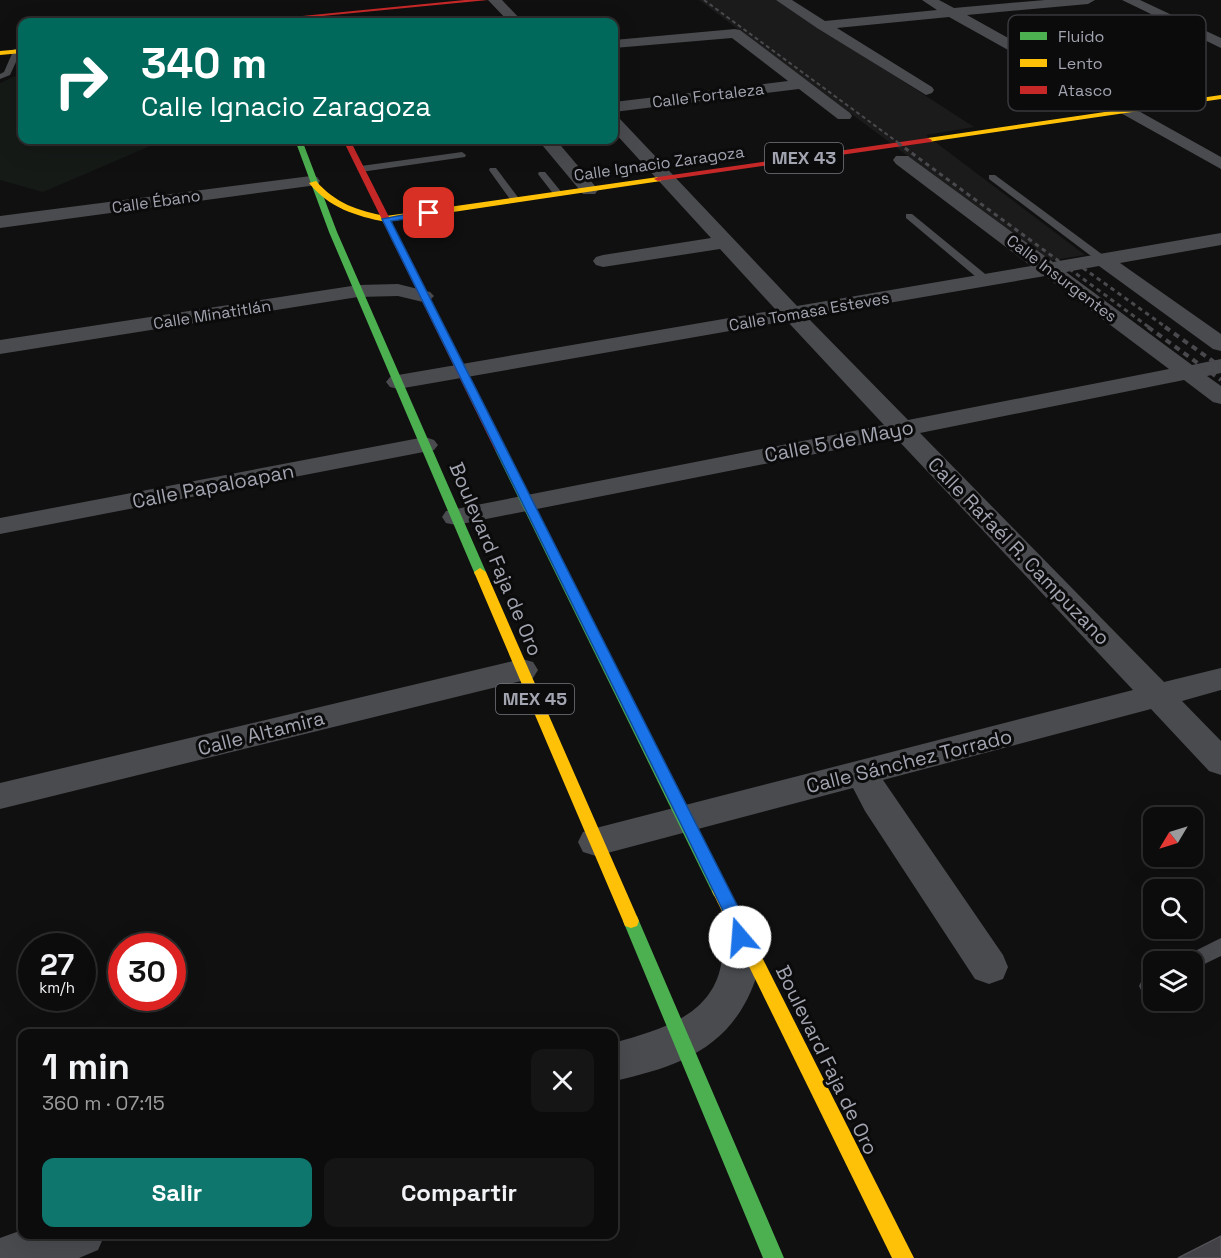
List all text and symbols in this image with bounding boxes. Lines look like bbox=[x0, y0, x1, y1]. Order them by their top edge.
legend bbox=[1008, 15, 1206, 111]
text: Fluido bbox=[1058, 26, 1104, 47]
text: 340 m bbox=[141, 37, 267, 90]
icon: right bbox=[42, 42, 120, 120]
text: Lento bbox=[1058, 53, 1103, 74]
street label: Calle Fortaleza bbox=[651, 78, 765, 113]
text: Atasco bbox=[1058, 80, 1112, 101]
text: Calle Ignacio Zaragoza bbox=[141, 89, 431, 124]
street label: Calle Ignacio Zaragoza bbox=[572, 141, 746, 186]
road number: MEX 43 bbox=[765, 143, 843, 173]
street label: Calle Ébano bbox=[110, 185, 202, 218]
pin bbox=[403, 187, 454, 238]
icon: arrive bbox=[412, 196, 445, 229]
street label: Calle Insurgentes bbox=[1002, 230, 1121, 327]
street label: Calle Tomasa Esteves bbox=[727, 287, 891, 336]
street label: Calle Minatitlán bbox=[152, 295, 272, 334]
street label: Calle 5 de Mayo bbox=[762, 414, 916, 468]
street label: Calle Rafaél R. Campuzano bbox=[922, 451, 1116, 651]
street label: Calle Papaloapan bbox=[130, 458, 296, 514]
street label: Boulevard Faja de Oro bbox=[443, 458, 549, 660]
road number: MEX 45 bbox=[496, 684, 574, 714]
street label: Calle Altamira bbox=[195, 705, 327, 761]
street label: Calle Sánchez Torrado bbox=[803, 723, 1015, 799]
north arrow bbox=[1143, 807, 1203, 867]
map controls bbox=[1143, 807, 1203, 1011]
button: search bbox=[1143, 879, 1203, 939]
position arrow bbox=[708, 905, 772, 969]
speed limit sign: 30 bbox=[108, 933, 186, 1011]
text: 27 bbox=[40, 945, 74, 984]
button: layers bbox=[1143, 951, 1203, 1011]
street label: Boulevard Faja de Oro bbox=[770, 961, 884, 1159]
text: km/h bbox=[39, 978, 75, 997]
text: 1 min bbox=[42, 1044, 130, 1090]
button: close bbox=[531, 1049, 594, 1112]
text: 360 m · 07:15 bbox=[42, 1090, 165, 1116]
button: Salir bbox=[42, 1158, 312, 1227]
button: Compartir bbox=[324, 1158, 594, 1227]

